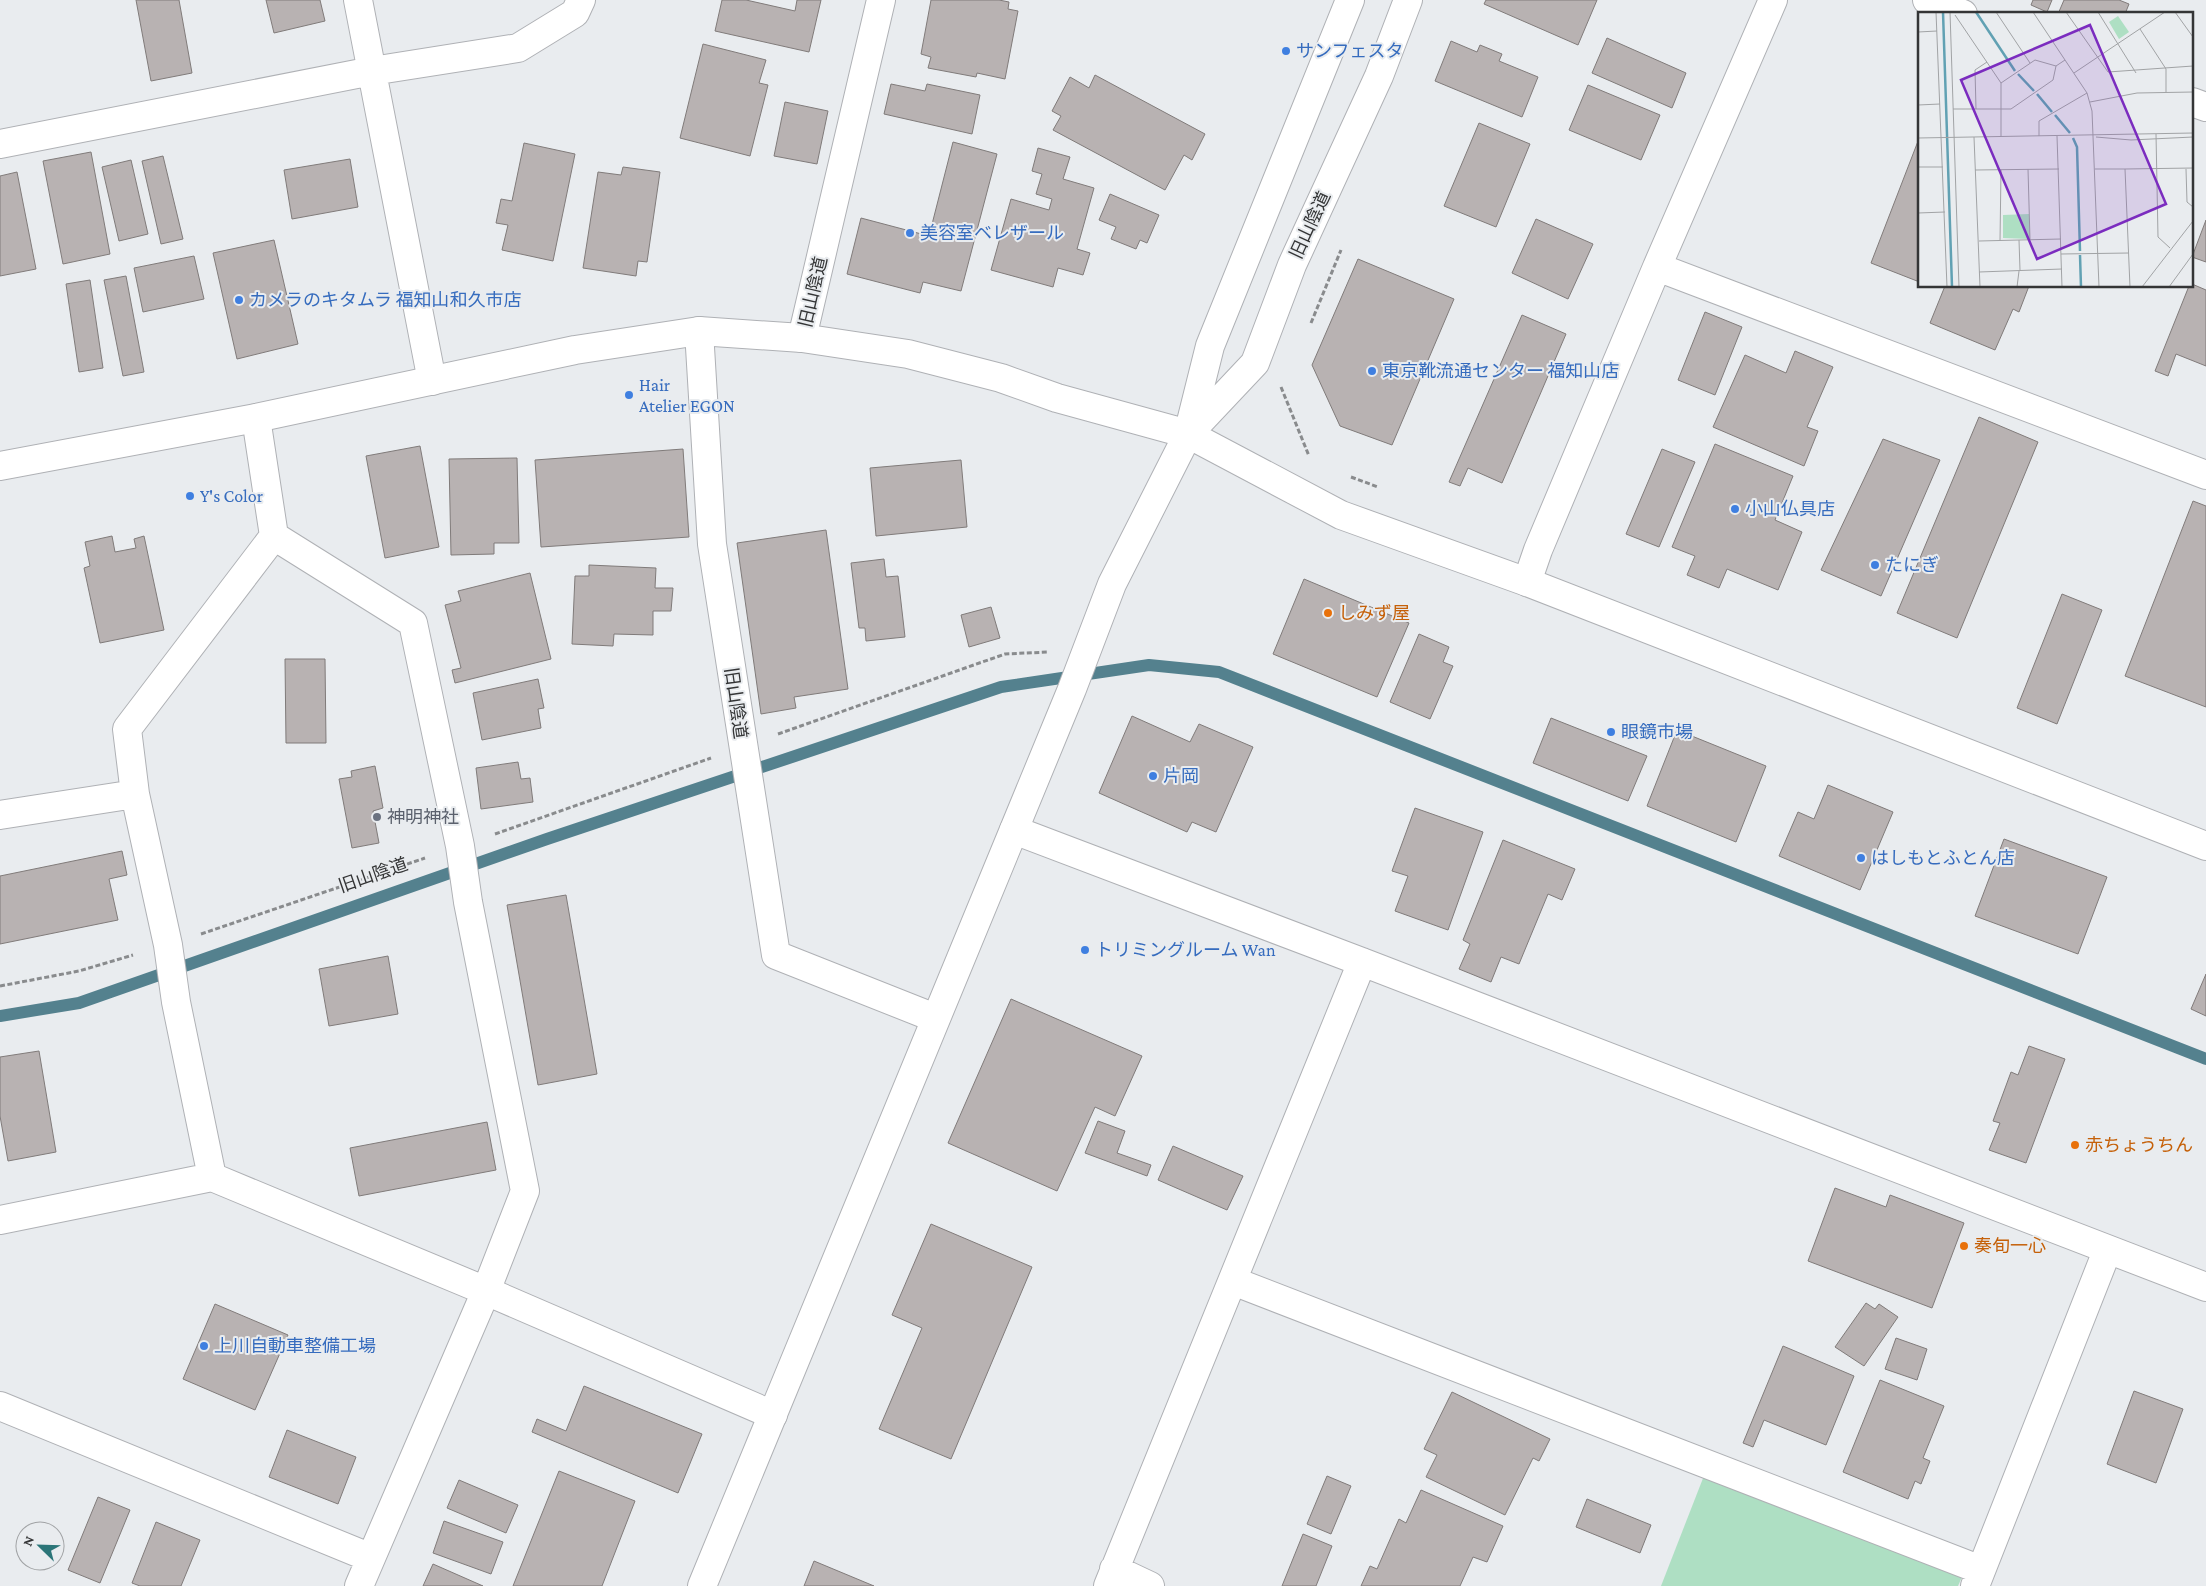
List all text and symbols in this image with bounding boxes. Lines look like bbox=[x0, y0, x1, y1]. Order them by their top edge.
inset map bbox=[1918, 12, 2194, 288]
place label: サンフェスタ bbox=[1296, 41, 1403, 61]
marker: サンフェスタ bbox=[1280, 45, 1292, 57]
street label: 旧山陰道 bbox=[1286, 188, 1334, 262]
place label: 美容室ベレザール bbox=[920, 223, 1064, 243]
marker: 美容室ベレザール bbox=[904, 227, 916, 239]
street label: 旧山陰道 bbox=[795, 255, 831, 329]
place label: カメラのキタムラ 福知山和久市店 bbox=[249, 290, 521, 310]
marker: カメラのキタムラ 福知山和久市店 bbox=[233, 294, 245, 306]
place label: 東京靴流通センター 福知山店 bbox=[1382, 361, 1619, 381]
marker: 東京靴流通センター 福知山店 bbox=[1366, 365, 1378, 377]
place label: Hair Atelier EGON bbox=[639, 375, 735, 416]
marker: Hair Atelier EGON bbox=[623, 389, 635, 401]
place label: Y's Color bbox=[200, 486, 264, 506]
marker: Y's Color bbox=[184, 490, 196, 502]
place label: 小山仏具店 bbox=[1745, 499, 1835, 519]
marker: 小山仏具店 bbox=[1729, 503, 1741, 515]
place label: たにぎ bbox=[1885, 555, 1939, 575]
marker: たにぎ bbox=[1869, 559, 1881, 571]
place label: しみず屋 bbox=[1338, 603, 1410, 623]
marker: しみず屋 bbox=[1322, 607, 1334, 619]
street label: 旧山陰道 bbox=[721, 666, 751, 740]
place label: 眼鏡市場 bbox=[1621, 722, 1693, 742]
marker: 眼鏡市場 bbox=[1605, 726, 1617, 738]
place label: 片岡 bbox=[1163, 766, 1199, 786]
marker: 片岡 bbox=[1147, 770, 1159, 782]
place label: 神明神社 bbox=[387, 807, 459, 827]
marker: 神明神社 bbox=[371, 811, 383, 823]
place label: はしもとふとん店 bbox=[1871, 848, 2015, 868]
marker: はしもとふとん店 bbox=[1855, 852, 1867, 864]
street label: 旧山陰道 bbox=[336, 854, 410, 896]
place label: トリミングルーム Wan bbox=[1095, 940, 1276, 960]
marker: トリミングルーム Wan bbox=[1079, 944, 1091, 956]
place label: 赤ちょうちん bbox=[2085, 1135, 2193, 1155]
marker: 赤ちょうちん bbox=[2069, 1139, 2081, 1151]
place label: 奏旬一心 bbox=[1974, 1236, 2046, 1256]
marker: 奏旬一心 bbox=[1958, 1240, 1970, 1252]
place label: 上川自動車整備工場 bbox=[214, 1336, 376, 1356]
marker: 上川自動車整備工場 bbox=[198, 1340, 210, 1352]
north arrow bbox=[15, 1521, 65, 1571]
text: N bbox=[19, 1533, 37, 1548]

